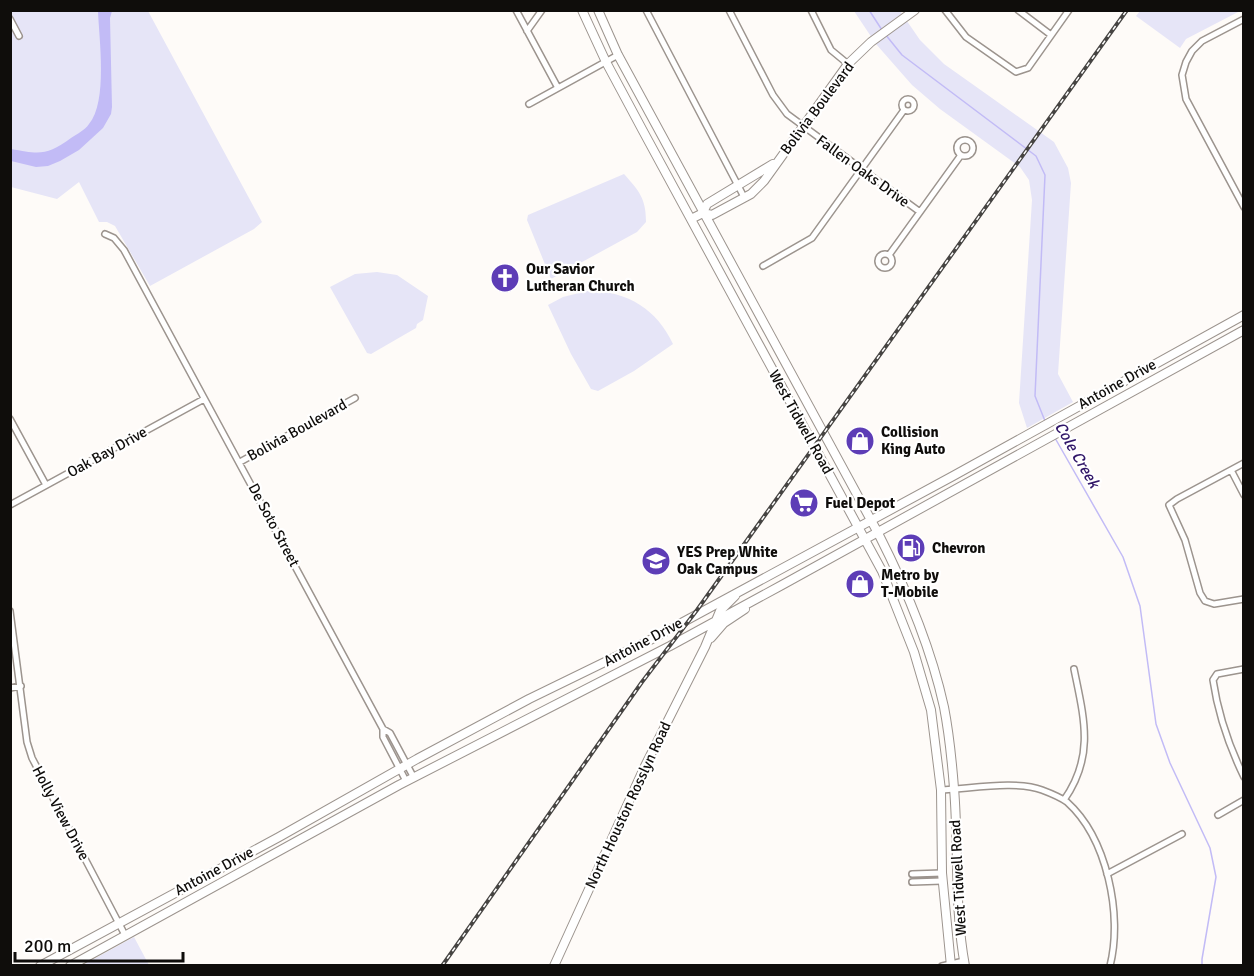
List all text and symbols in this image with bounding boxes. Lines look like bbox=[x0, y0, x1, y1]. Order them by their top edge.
street label: Bolivia Boulevard bbox=[776, 58, 858, 158]
street label: Fallen Oaks Drive bbox=[813, 131, 913, 211]
place label: Our Savior Lutheran Church bbox=[526, 260, 635, 295]
church icon: Our Savior Lutheran Church bbox=[489, 262, 521, 294]
street label: Antoine Drive bbox=[1075, 355, 1159, 413]
street label: West Tidwell Road bbox=[765, 367, 837, 477]
street label: Bolivia Boulevard bbox=[244, 395, 350, 465]
water label: Cole Creek bbox=[1050, 418, 1105, 493]
street label: Oak Bay Drive bbox=[64, 423, 150, 481]
place label: Collision King Auto bbox=[881, 423, 945, 458]
shop icon: Collision King Auto bbox=[844, 425, 876, 457]
street label: De Soto Street bbox=[244, 480, 304, 570]
supermarket icon: Fuel Depot bbox=[788, 487, 820, 519]
place label: Fuel Depot bbox=[825, 494, 896, 512]
fuel station icon: Chevron bbox=[895, 532, 927, 564]
place label: Chevron bbox=[932, 539, 986, 557]
place label: YES Prep White Oak Campus bbox=[676, 543, 778, 578]
school or university icon: YES Prep White Oak Campus bbox=[640, 545, 672, 577]
place label: Metro by T-Mobile bbox=[881, 566, 939, 601]
shop icon: Metro by T-Mobile bbox=[844, 568, 876, 600]
street label: Antoine Drive bbox=[600, 614, 686, 670]
street label: North Houston Rosslyn Road bbox=[581, 719, 675, 891]
street label: Holly View Drive bbox=[29, 763, 93, 863]
street label: West Tidwell Road bbox=[946, 819, 970, 937]
street label: Antoine Drive bbox=[171, 843, 257, 899]
scale bar bbox=[15, 925, 183, 963]
text: 200 m bbox=[24, 935, 71, 957]

